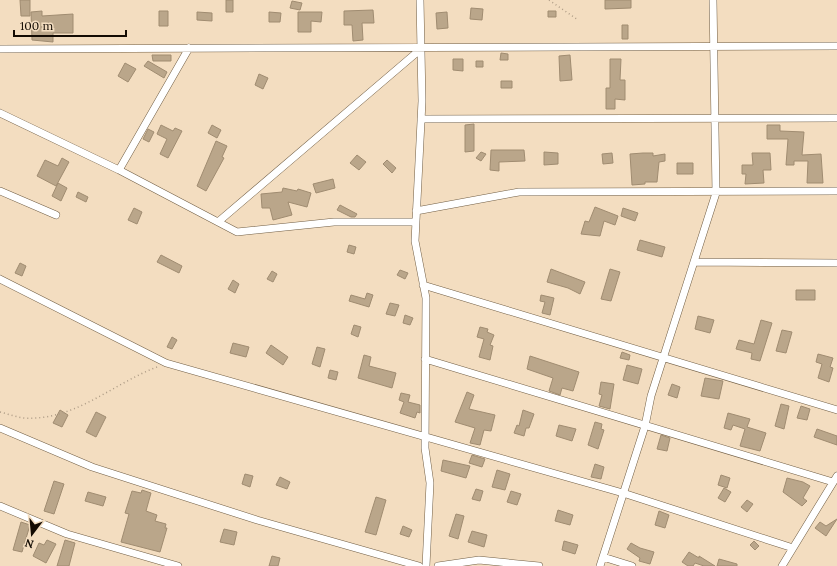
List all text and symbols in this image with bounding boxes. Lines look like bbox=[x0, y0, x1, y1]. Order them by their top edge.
scale bar bbox=[14, 12, 126, 38]
text: 100 m bbox=[20, 18, 53, 33]
north arrow bbox=[12, 514, 52, 554]
text: N bbox=[23, 536, 35, 552]

